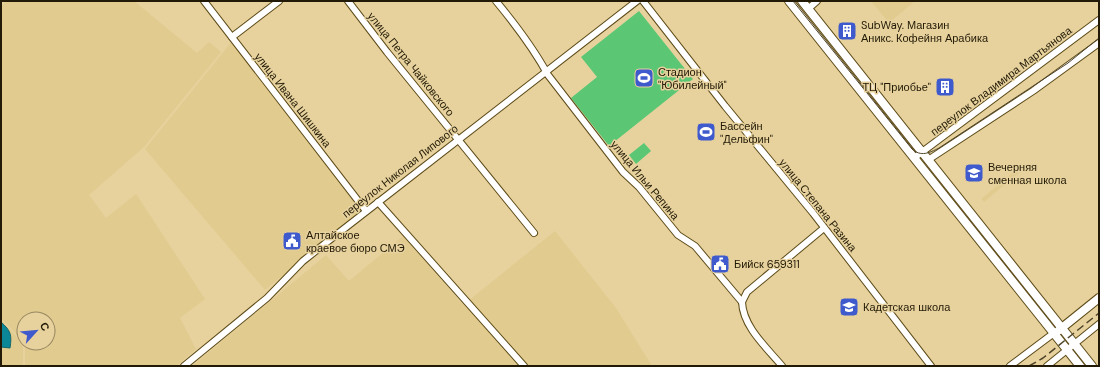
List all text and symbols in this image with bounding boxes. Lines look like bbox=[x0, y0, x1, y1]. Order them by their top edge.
street label: улица Петра Чайковского bbox=[365, 9, 457, 119]
place label: SubWay. Магазин Аникс. Кофейня Арабика bbox=[861, 18, 989, 45]
building icon: SubWay. Магазин Аникс. Кофейня Арабика bbox=[836, 20, 858, 42]
street label: переулок Владимира Мартьянова bbox=[928, 23, 1075, 139]
street label: улица Ивана Шишкина bbox=[252, 50, 335, 151]
place label: Стадион "Юбилейный" bbox=[658, 65, 727, 92]
sports icon: Стадион "Юбилейный" bbox=[633, 67, 655, 89]
building icon: ТЦ "Приобье" bbox=[934, 76, 956, 98]
place label: ТЦ "Приобье" bbox=[862, 80, 931, 94]
place label: Бассейн "Дельфин" bbox=[720, 119, 773, 146]
street label: переулок Николая Липового bbox=[339, 121, 461, 221]
sports icon: Бассейн "Дельфин" bbox=[695, 121, 717, 143]
street label: улица Ильи Репина bbox=[608, 137, 683, 223]
street label: улица Степана Разина bbox=[776, 156, 860, 255]
place label: Вечерняя сменная школа bbox=[988, 160, 1067, 187]
school or university icon: Вечерняя сменная школа bbox=[963, 162, 985, 184]
place label: Алтайское краевое бюро СМЭ bbox=[306, 228, 405, 255]
public building icon: Алтайское краевое бюро СМЭ bbox=[281, 230, 303, 252]
public building icon: Бийск 659311 bbox=[709, 253, 731, 275]
place label: Бийск 659311 bbox=[734, 257, 800, 271]
school or university icon: Кадетская школа bbox=[838, 296, 860, 318]
place label: Кадетская школа bbox=[863, 300, 951, 314]
north arrow bbox=[16, 311, 56, 351]
text: С bbox=[37, 320, 53, 333]

